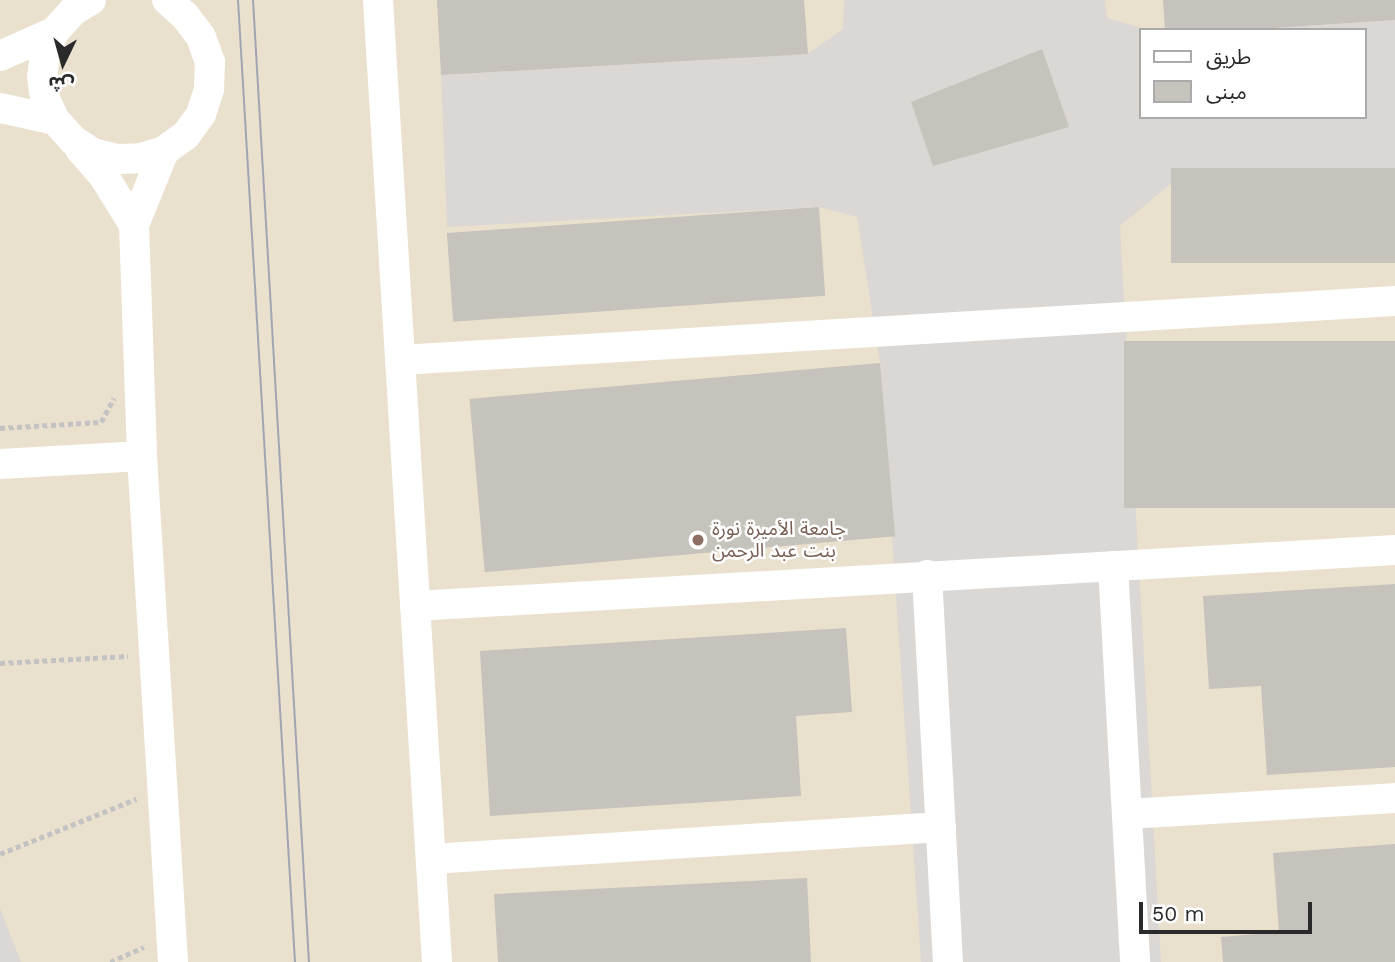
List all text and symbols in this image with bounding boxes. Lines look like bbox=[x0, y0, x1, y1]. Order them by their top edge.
north arrow bbox=[28, 28, 98, 98]
legend bbox=[1140, 28, 1367, 119]
text: طريق bbox=[1206, 44, 1251, 69]
text: ش bbox=[47, 72, 75, 97]
text: مبنى bbox=[1206, 79, 1247, 104]
place label: جامعة الأميرة نورة بنت عبد الرحمن bbox=[712, 518, 846, 562]
marker: جامعة الأميرة نورة بنت عبد الرحمن bbox=[690, 532, 706, 548]
scale bar bbox=[1143, 888, 1316, 932]
text: 50 m bbox=[1152, 901, 1204, 926]

